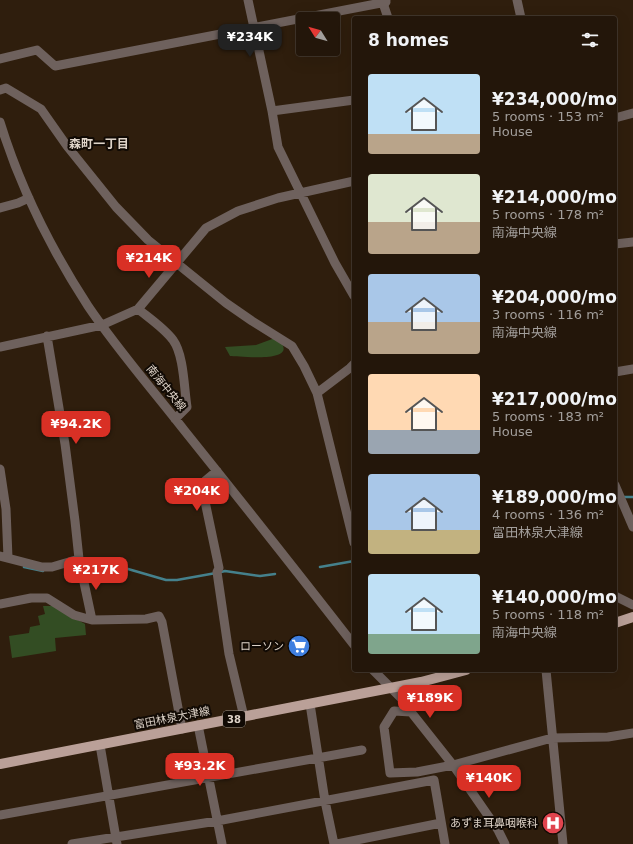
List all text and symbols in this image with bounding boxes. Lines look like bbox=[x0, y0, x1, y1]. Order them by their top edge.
north arrow bbox=[296, 12, 340, 56]
map controls bbox=[296, 12, 340, 56]
pin: ¥234K bbox=[222, 24, 278, 58]
text: ¥234K bbox=[227, 29, 273, 44]
icon: filters bbox=[579, 29, 601, 51]
text: 8 homes bbox=[368, 30, 449, 50]
text: ¥234,000/mo bbox=[492, 89, 617, 109]
icon: home bbox=[400, 90, 448, 138]
text: 5 rooms · 153 m² bbox=[492, 109, 604, 124]
text: House bbox=[492, 124, 533, 139]
district label: 森町一丁目 bbox=[69, 137, 129, 151]
text: ¥214,000/mo bbox=[492, 187, 617, 207]
icon: home bbox=[400, 190, 448, 238]
text: 5 rooms · 178 m² bbox=[492, 207, 604, 222]
text: 南海中央線 bbox=[492, 225, 557, 240]
pin: ¥214K bbox=[121, 245, 177, 279]
text: ¥214K bbox=[126, 250, 172, 265]
text: ¥204,000/mo bbox=[492, 287, 617, 307]
icon: home bbox=[400, 290, 448, 338]
text: 3 rooms · 116 m² bbox=[492, 307, 604, 322]
text: 南海中央線 bbox=[492, 325, 557, 340]
street label: 南海中央線 bbox=[144, 363, 188, 413]
text: ¥217,000/mo bbox=[492, 389, 617, 409]
icon: home bbox=[400, 390, 448, 438]
text: 5 rooms · 183 m² bbox=[492, 409, 604, 424]
pin: ¥94.2K bbox=[43, 411, 109, 445]
text: ¥94.2K bbox=[50, 416, 102, 431]
text: House bbox=[492, 424, 533, 439]
pin: ¥204K bbox=[169, 478, 225, 512]
text: ¥204K bbox=[174, 483, 220, 498]
text: ¥189,000/mo bbox=[492, 487, 617, 507]
icon: home bbox=[400, 490, 448, 538]
text: 4 rooms · 136 m² bbox=[492, 507, 604, 522]
text: 富田林泉大津線 bbox=[492, 525, 583, 540]
pin: ¥217K bbox=[68, 557, 124, 591]
text: ¥217K bbox=[73, 562, 119, 577]
text: ¥140,000/mo bbox=[492, 587, 617, 607]
icon: home bbox=[400, 590, 448, 638]
text: 5 rooms · 118 m² bbox=[492, 607, 604, 622]
text: 南海中央線 bbox=[492, 625, 557, 640]
supermarket icon: ローソン bbox=[286, 633, 312, 659]
place label: ローソン bbox=[240, 640, 284, 653]
pin: ¥189K bbox=[402, 685, 458, 719]
text: ¥189K bbox=[407, 690, 453, 705]
street label: 富田林泉大津線 bbox=[133, 704, 211, 732]
road number: 38 bbox=[223, 711, 245, 727]
pin: ¥93.2K bbox=[167, 753, 233, 787]
text: ¥93.2K bbox=[174, 758, 226, 773]
pin: ¥140K bbox=[461, 765, 517, 799]
text: ¥140K bbox=[466, 770, 512, 785]
hospital icon: あずま耳鼻咽喉科 bbox=[540, 810, 566, 836]
place label: あずま耳鼻咽喉科 bbox=[450, 817, 538, 830]

